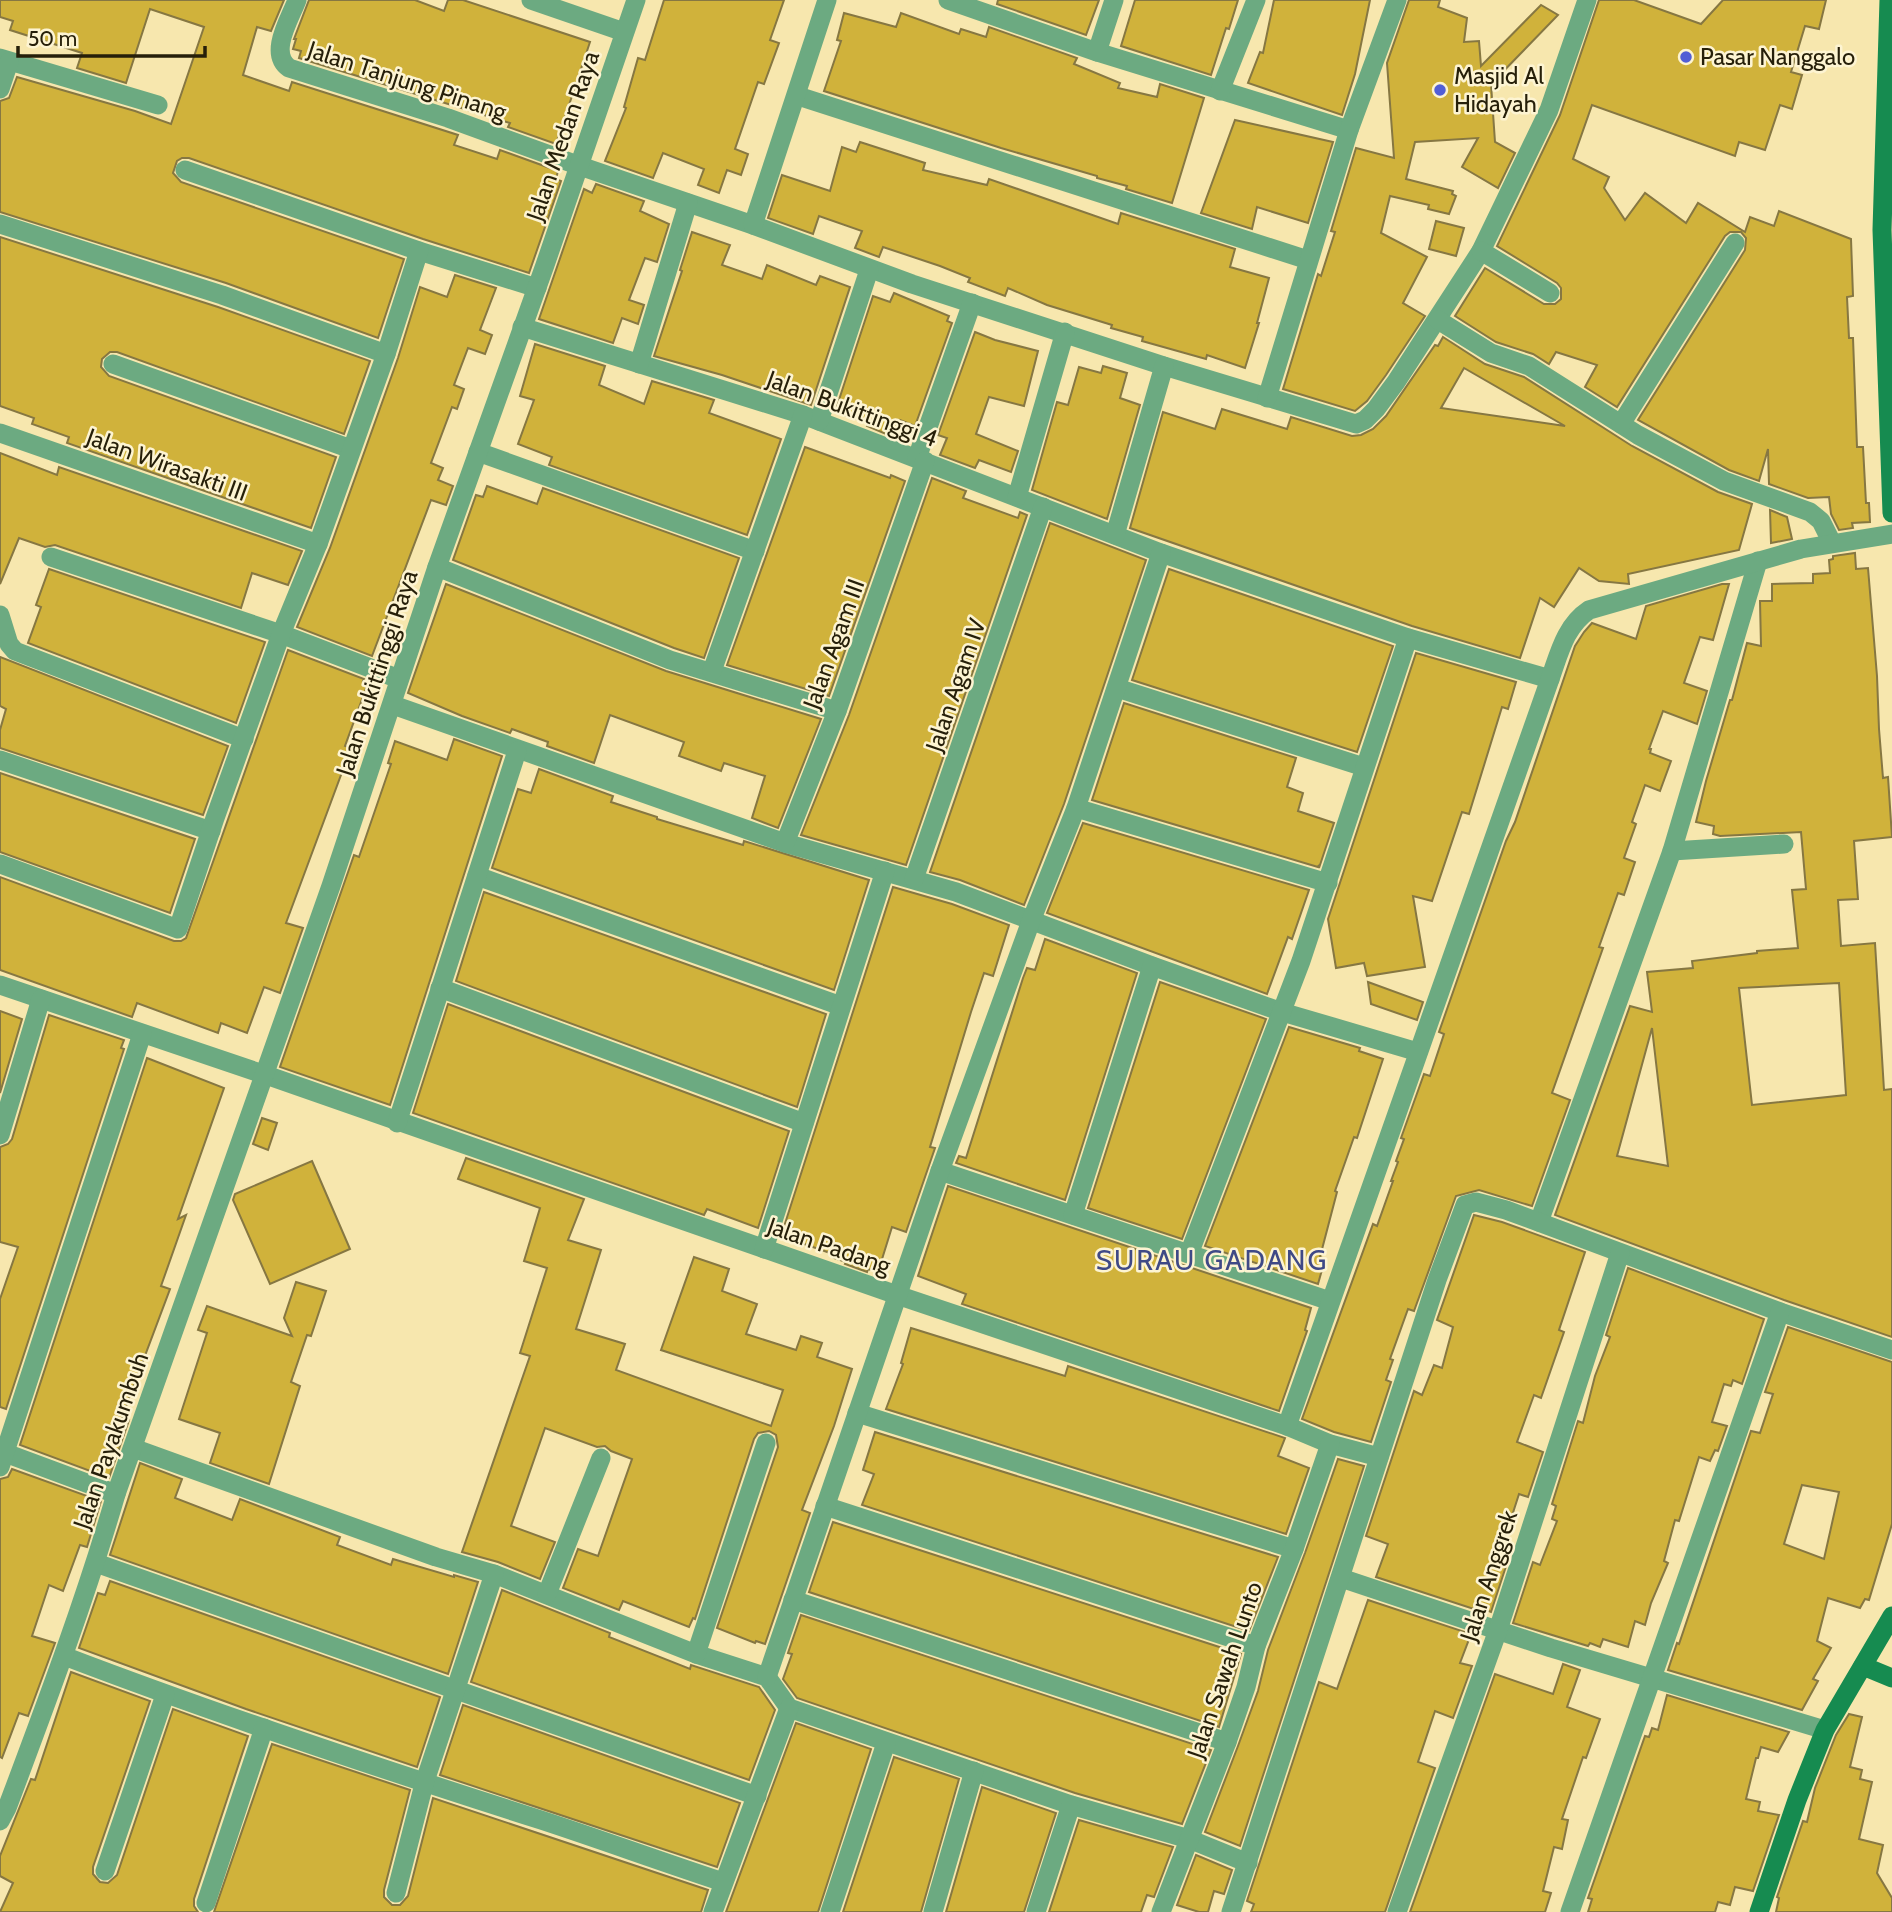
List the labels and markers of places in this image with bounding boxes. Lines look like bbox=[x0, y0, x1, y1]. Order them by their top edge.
place label: Pasar Nanggalo bbox=[1700, 42, 1855, 71]
marker: Pasar Nanggalo bbox=[1678, 49, 1694, 65]
place label: Masjid Al Hidayah bbox=[1454, 61, 1544, 118]
marker: Masjid Al Hidayah bbox=[1432, 82, 1448, 98]

